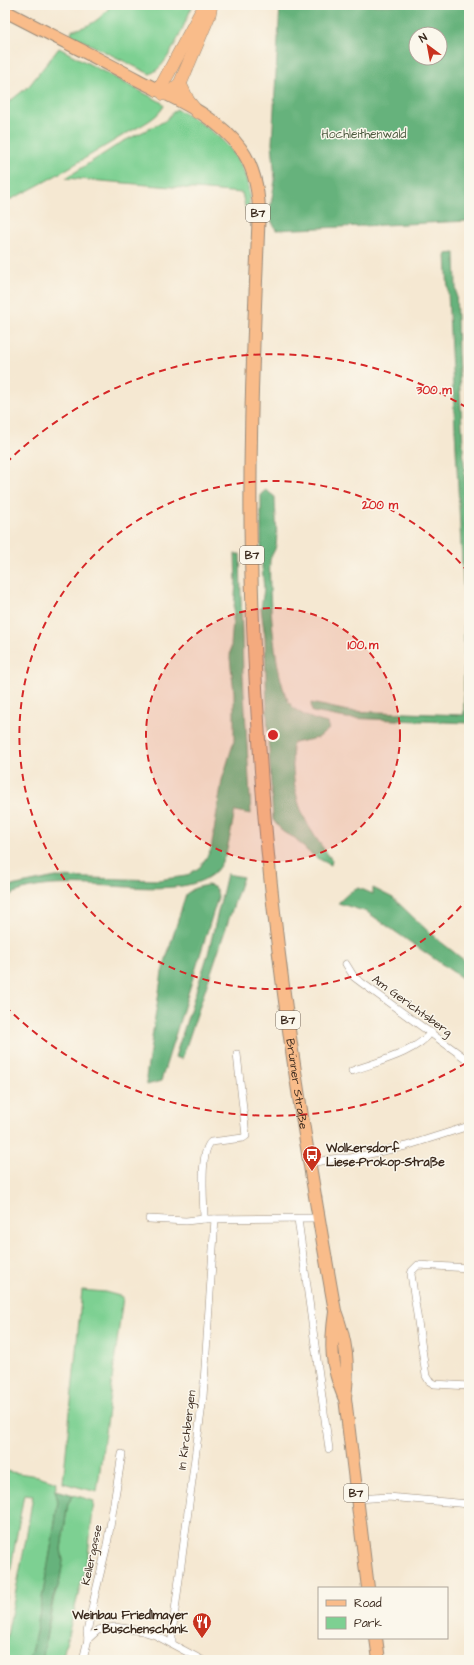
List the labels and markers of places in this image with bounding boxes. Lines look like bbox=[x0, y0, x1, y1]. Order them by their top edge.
centre of rings bbox=[266, 728, 280, 742]
place label: Wolkersdorf Liese-Prokop-Straße bbox=[325, 1140, 445, 1172]
bus stop icon: Wolkersdorf Liese-Prokop-Straße bbox=[301, 1144, 323, 1172]
place label: Weinbau Friedlmayer - Buschenschank bbox=[71, 1607, 189, 1638]
restaurant icon: Weinbau Friedlmayer - Buschenschank bbox=[191, 1611, 213, 1639]

